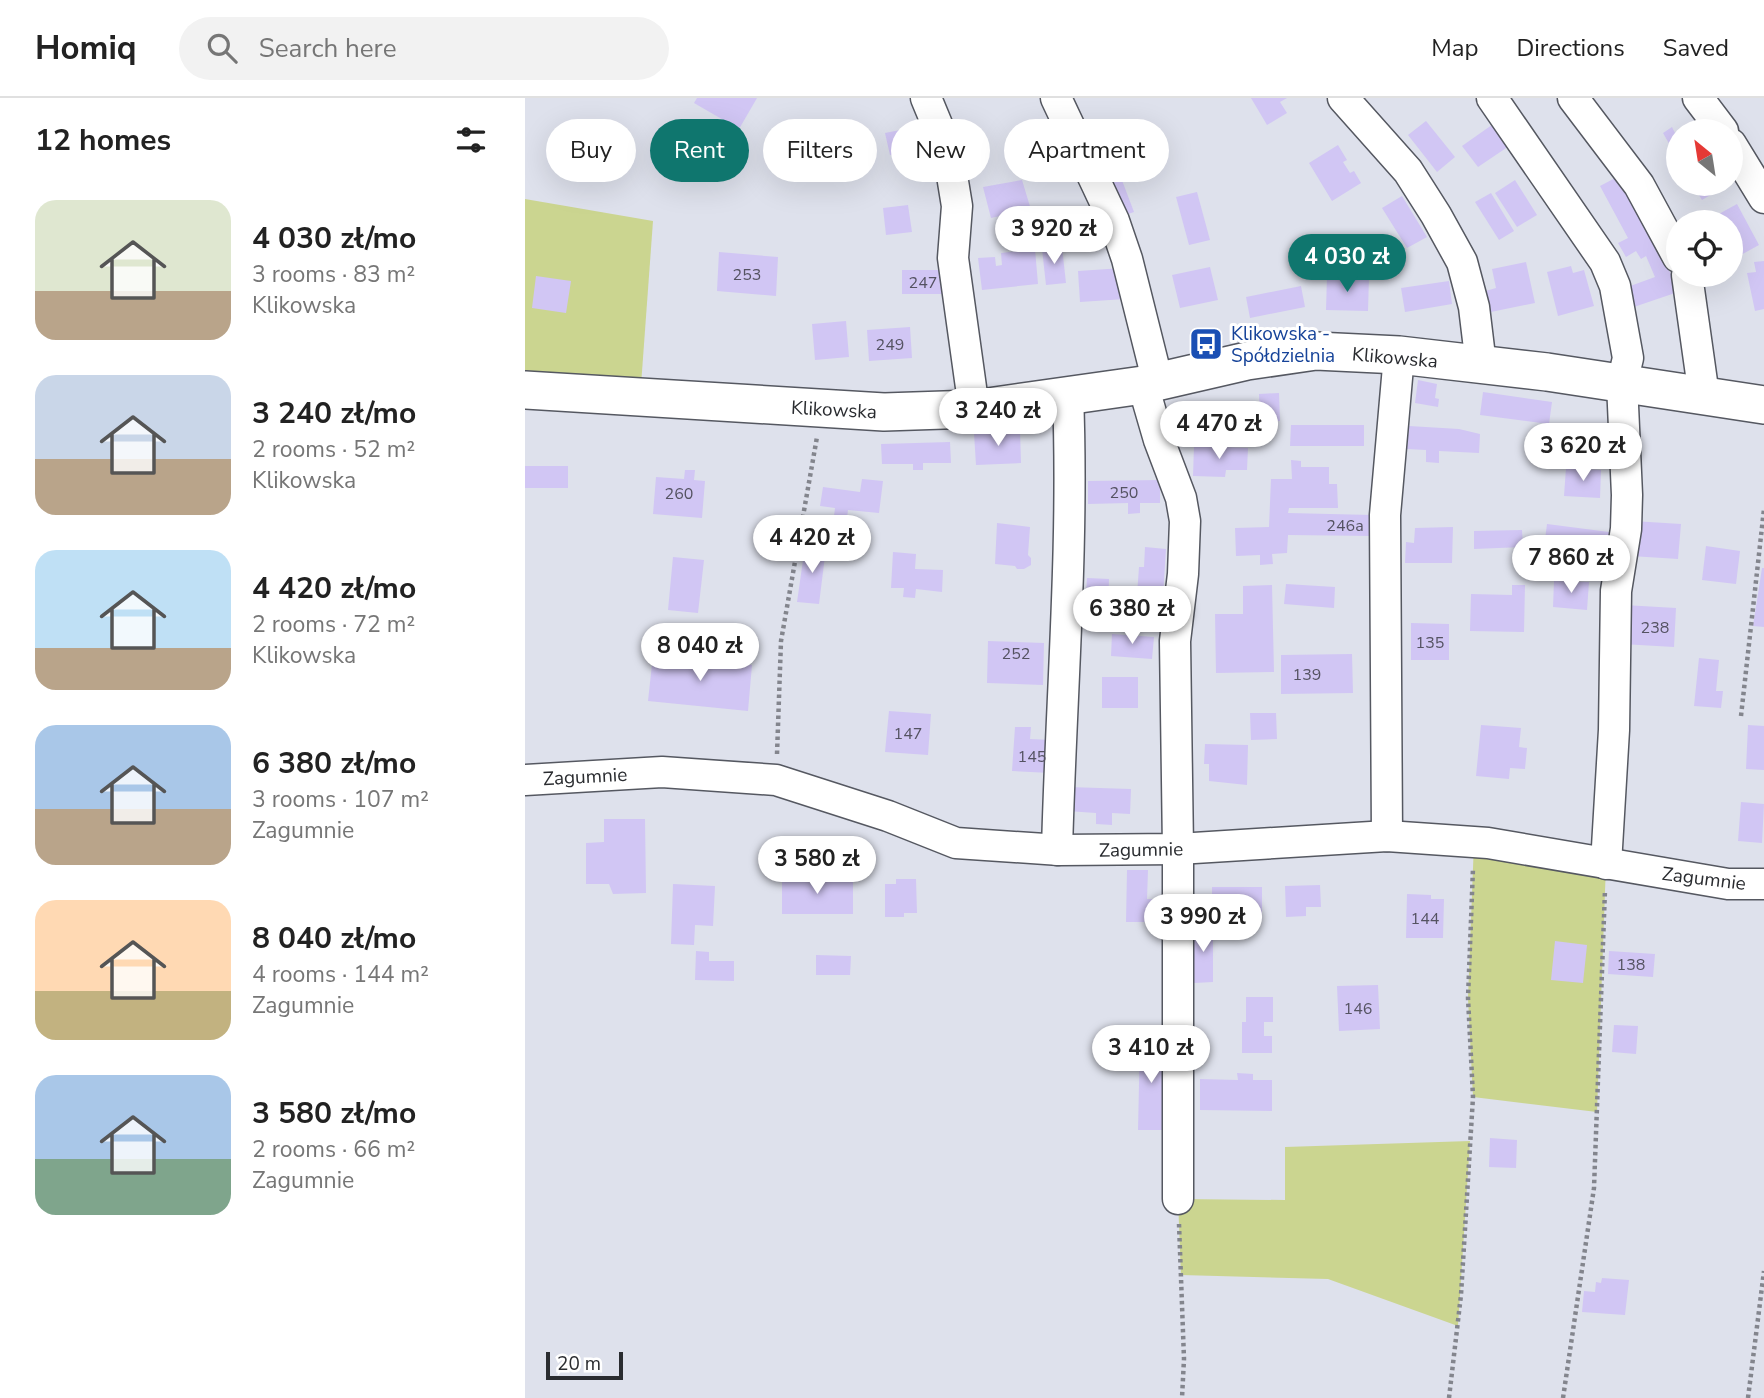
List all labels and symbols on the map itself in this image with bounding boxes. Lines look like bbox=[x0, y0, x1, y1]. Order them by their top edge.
north arrow bbox=[1666, 119, 1743, 196]
pin: 3 920 zł bbox=[982, 206, 1126, 266]
pin: 4 030 zł bbox=[1275, 234, 1419, 294]
house number: 253 bbox=[733, 264, 761, 286]
house number: 247 bbox=[909, 272, 937, 294]
place label: Klikowska - Spółdzielnia bbox=[1231, 321, 1335, 369]
bus stop icon: Klikowska - Spółdzielnia bbox=[1187, 325, 1225, 363]
house number: 249 bbox=[876, 334, 904, 356]
street label: Klikowska bbox=[1351, 341, 1439, 375]
pin: 3 240 zł bbox=[926, 388, 1070, 448]
street label: Klikowska bbox=[790, 395, 878, 425]
pin: 4 470 zł bbox=[1147, 402, 1291, 461]
pin: 3 620 zł bbox=[1511, 424, 1655, 483]
house number: 250 bbox=[1110, 482, 1138, 504]
house number: 260 bbox=[665, 483, 693, 505]
house number: 246a bbox=[1326, 515, 1364, 537]
pin: 4 420 zł bbox=[740, 516, 884, 575]
pin: 7 860 zł bbox=[1499, 536, 1643, 595]
pin: 6 380 zł bbox=[1060, 587, 1204, 646]
house number: 238 bbox=[1641, 617, 1669, 639]
pin: 8 040 zł bbox=[628, 624, 772, 683]
house number: 135 bbox=[1416, 632, 1444, 654]
house number: 252 bbox=[1002, 643, 1030, 665]
house number: 139 bbox=[1293, 664, 1321, 686]
house number: 147 bbox=[894, 723, 922, 745]
house number: 145 bbox=[1018, 746, 1046, 768]
street label: Zagumnie bbox=[542, 762, 628, 792]
pin: 3 580 zł bbox=[745, 836, 889, 896]
street label: Zagumnie bbox=[1099, 836, 1183, 864]
street label: Zagumnie bbox=[1660, 861, 1747, 897]
pin: 3 990 zł bbox=[1131, 894, 1275, 954]
house number: 144 bbox=[1411, 908, 1440, 930]
house number: 138 bbox=[1617, 954, 1645, 976]
house number: 146 bbox=[1344, 998, 1372, 1020]
pin: 3 410 zł bbox=[1079, 1026, 1223, 1085]
scale bar bbox=[546, 1349, 623, 1381]

